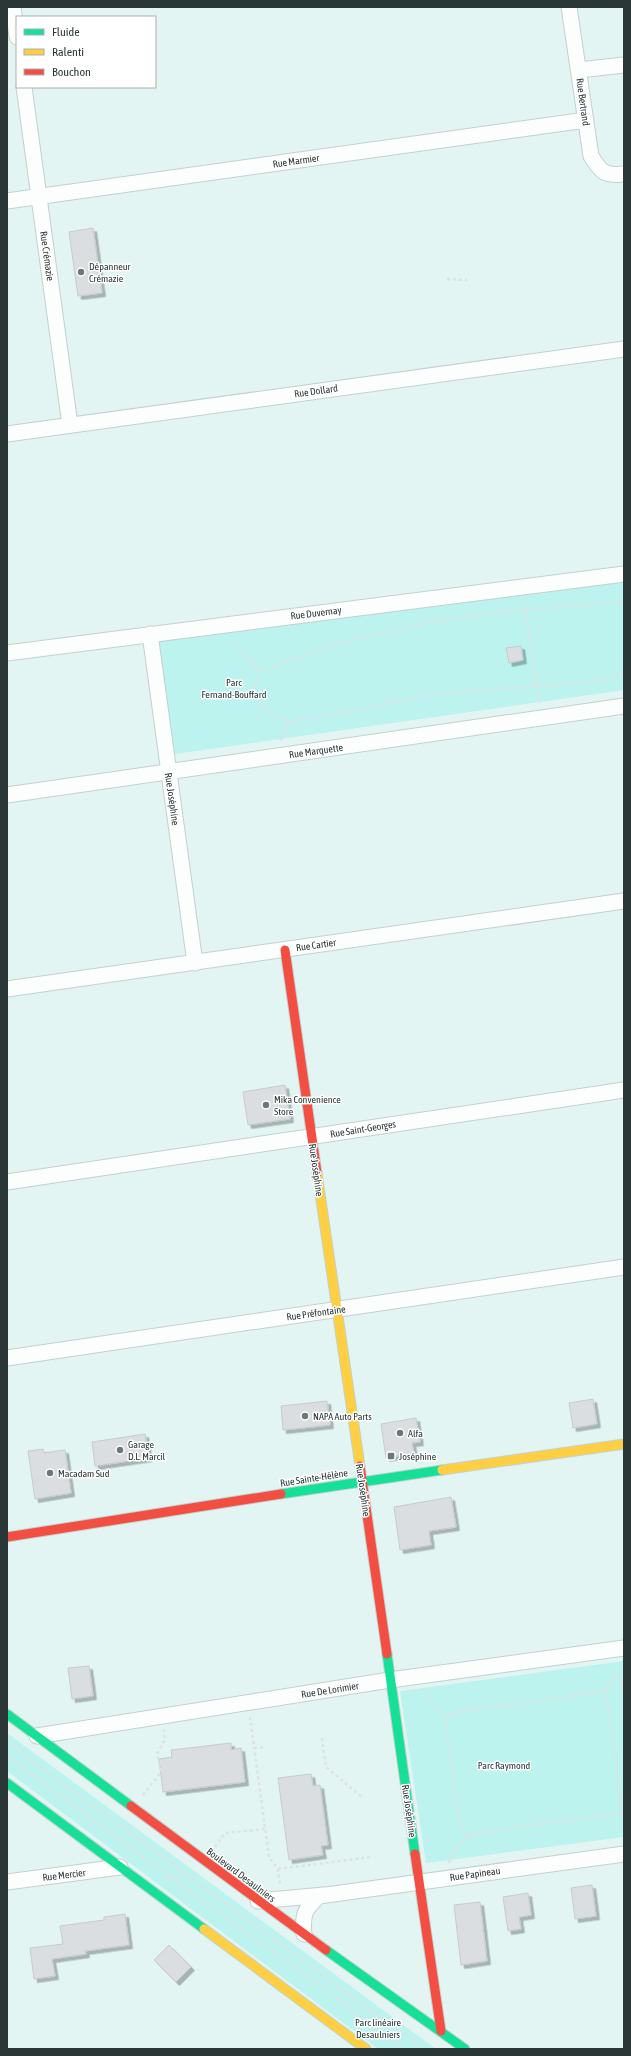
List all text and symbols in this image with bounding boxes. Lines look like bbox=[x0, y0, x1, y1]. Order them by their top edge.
legend bbox=[16, 16, 156, 88]
text: Fluide bbox=[52, 25, 80, 39]
text: Ralenti bbox=[52, 45, 84, 59]
text: Bouchon bbox=[52, 65, 91, 79]
street label: Rue Bertrand bbox=[574, 78, 592, 127]
street label: Rue Marmier bbox=[272, 152, 321, 170]
street label: Rue Crémazie bbox=[38, 230, 56, 282]
place label: Dépanneur Crémazie bbox=[89, 261, 132, 284]
marker: Dépanneur Crémazie bbox=[76, 267, 86, 277]
street label: Rue Dollard bbox=[294, 382, 339, 399]
street label: Rue Duvernay bbox=[290, 604, 342, 622]
park label: Parc Fernand-Bouffard bbox=[202, 677, 267, 700]
street label: Rue Marquette bbox=[288, 742, 344, 760]
street label: Rue Joséphine bbox=[163, 772, 181, 826]
street label: Rue Cartier bbox=[295, 937, 338, 953]
place label: Mika Convenience Store bbox=[274, 1094, 341, 1117]
marker: Mika Convenience Store bbox=[261, 1100, 271, 1110]
street label: Rue Saint-Georges bbox=[329, 1118, 397, 1140]
street label: Rue Joséphine bbox=[307, 1143, 325, 1197]
street label: Rue Préfontaine bbox=[286, 1303, 347, 1323]
marker: NAPA Auto Parts bbox=[300, 1411, 310, 1421]
place label: NAPA Auto Parts bbox=[313, 1411, 372, 1422]
marker: Alfa bbox=[395, 1428, 405, 1438]
place label: Alfa bbox=[408, 1428, 423, 1439]
place label: Garage D.L. Marcil bbox=[128, 1439, 165, 1462]
marker: Garage D.L. Marcil bbox=[115, 1445, 125, 1455]
marker: Joséphine bbox=[386, 1451, 396, 1461]
place label: Joséphine bbox=[399, 1451, 437, 1462]
street label: Rue Joséphine bbox=[354, 1463, 372, 1517]
street label: Rue Sainte-Hélène bbox=[279, 1467, 349, 1489]
marker: Macadam Sud bbox=[45, 1468, 55, 1478]
place label: Macadam Sud bbox=[58, 1468, 110, 1479]
street label: Rue De Lorimier bbox=[300, 1680, 361, 1700]
park label: Parc Raymond bbox=[478, 1760, 531, 1771]
street label: Rue Joséphine bbox=[400, 1784, 418, 1838]
street label: Boulevard Desaulniers bbox=[205, 1846, 278, 1905]
street label: Rue Papineau bbox=[449, 1865, 501, 1883]
street label: Rue Mercier bbox=[42, 1867, 87, 1883]
park label: Parc linéaire Desaulniers bbox=[355, 2017, 402, 2040]

